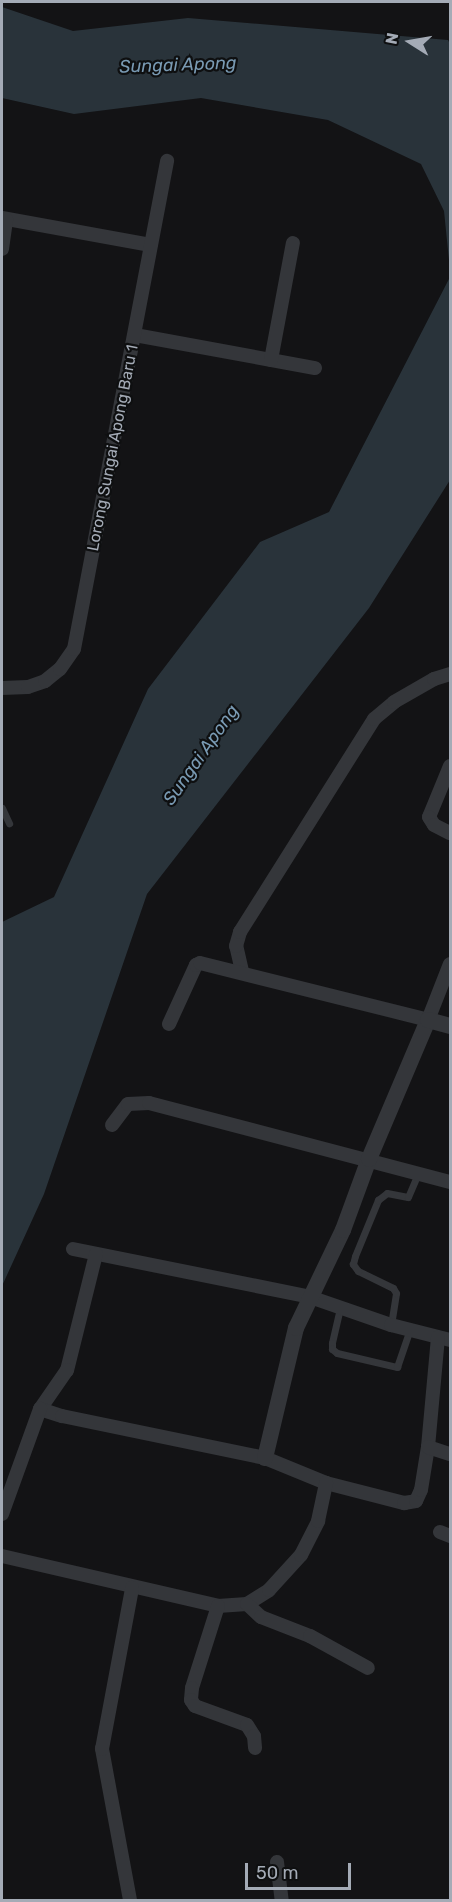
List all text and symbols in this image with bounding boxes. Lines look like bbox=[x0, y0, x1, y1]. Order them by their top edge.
north arrow bbox=[380, 12, 440, 72]
text: N bbox=[381, 31, 402, 46]
water label: Sungai Apong bbox=[119, 52, 237, 78]
street label: Lorong Sungai Apong Baru 1 bbox=[84, 343, 142, 553]
water label: Sungai Apong bbox=[158, 701, 244, 809]
scale bar bbox=[248, 1851, 354, 1889]
text: 50 m bbox=[256, 1862, 299, 1884]

